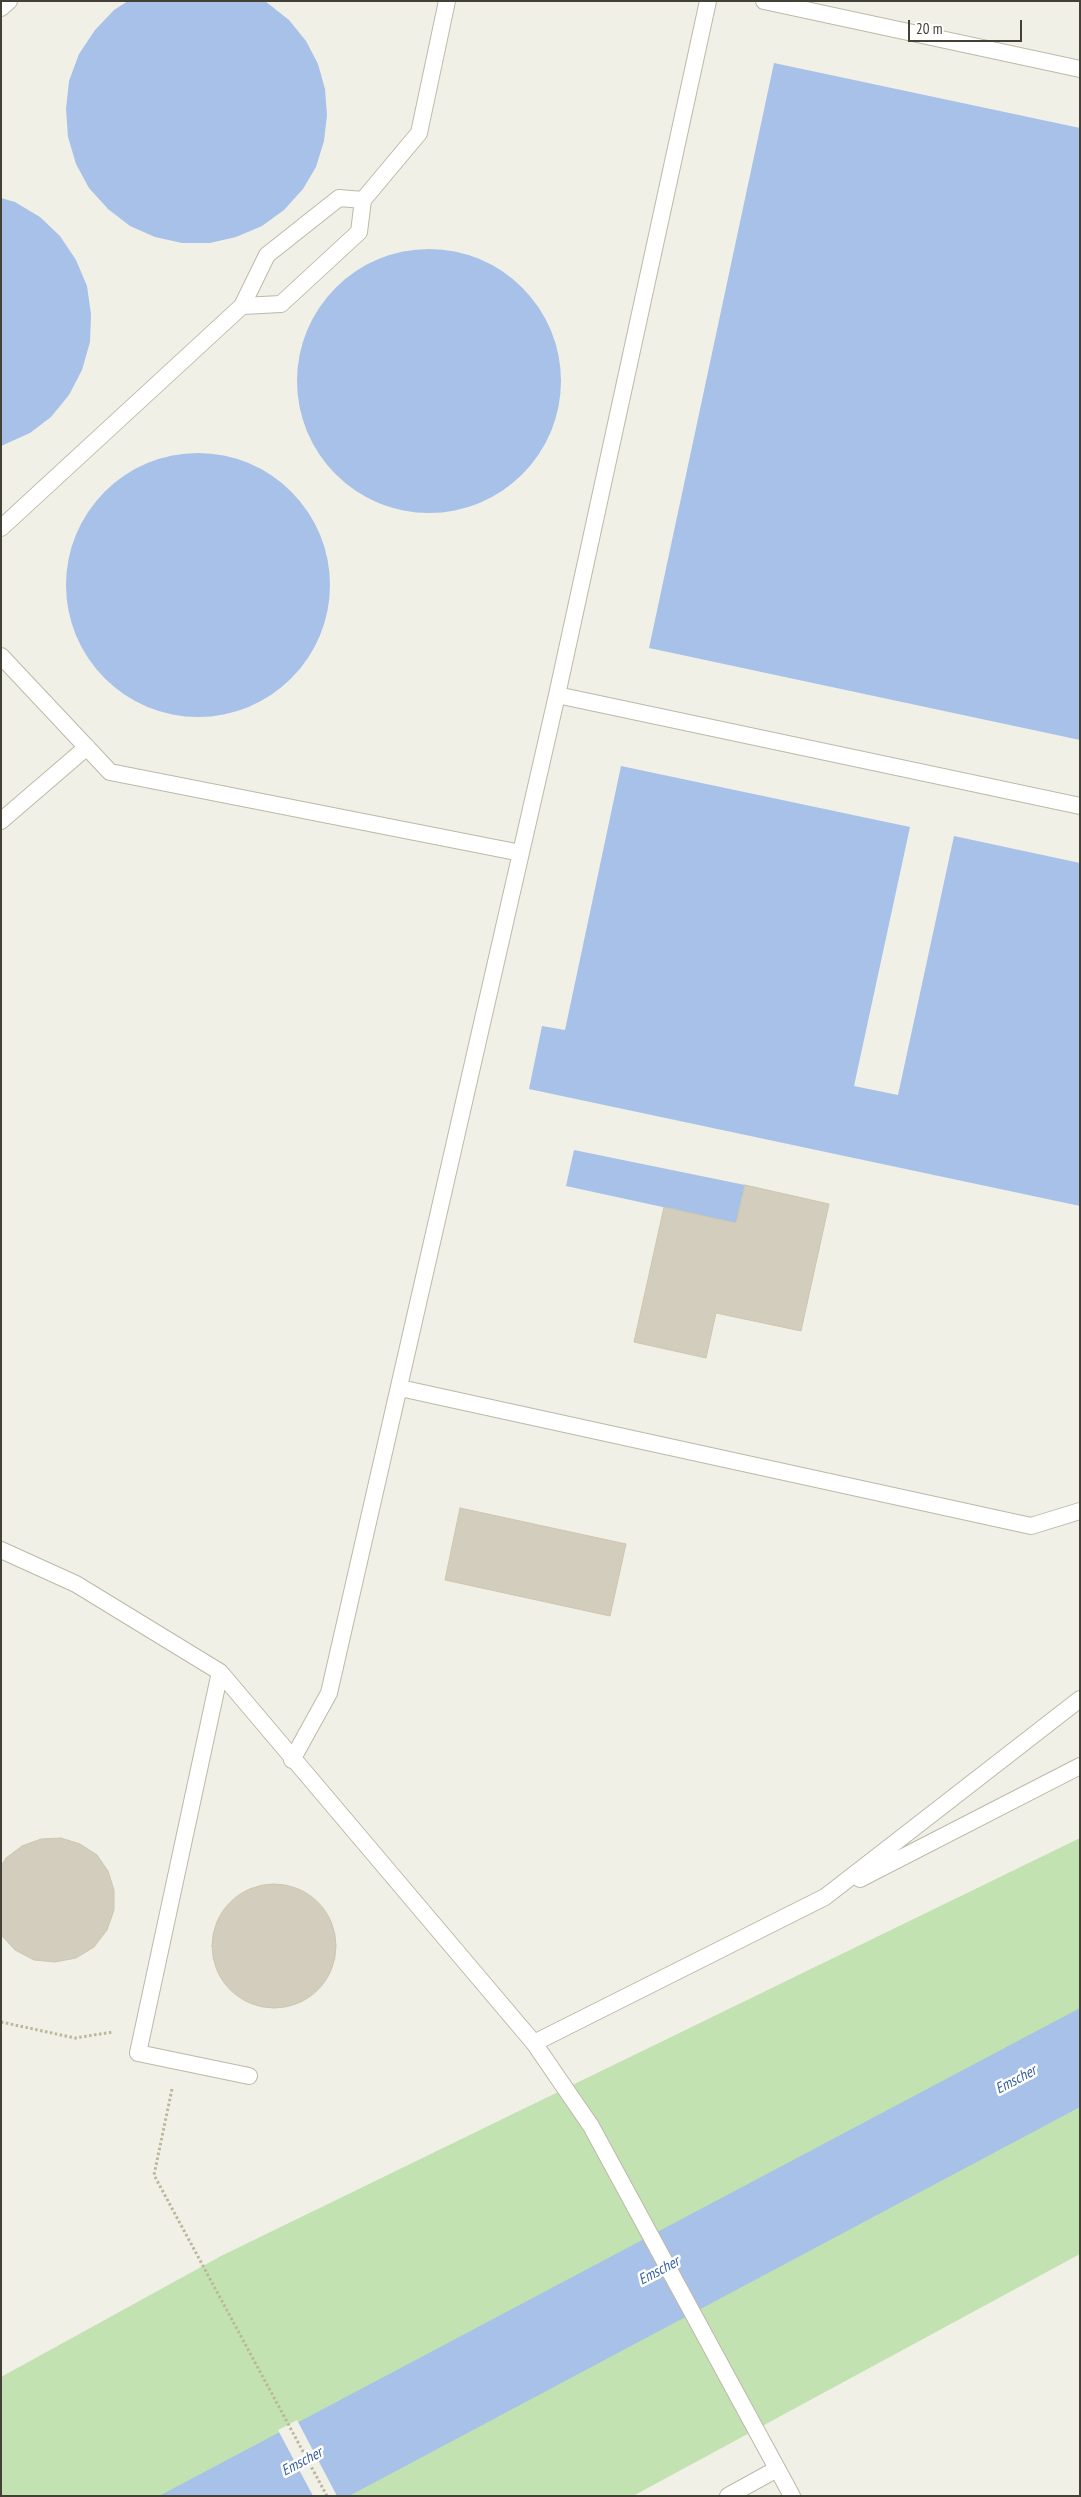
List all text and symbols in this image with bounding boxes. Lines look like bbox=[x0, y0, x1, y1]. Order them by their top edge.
scale bar bbox=[911, 10, 1025, 42]
text: 20 m bbox=[916, 19, 942, 38]
water label: Emscher bbox=[993, 2062, 1039, 2098]
water label: Emscher bbox=[636, 2253, 682, 2289]
water label: Emscher bbox=[279, 2444, 325, 2480]

